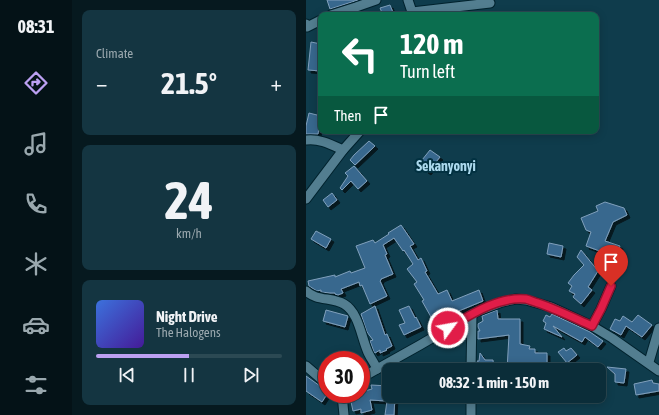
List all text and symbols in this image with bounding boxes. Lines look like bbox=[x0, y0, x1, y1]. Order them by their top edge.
text: 08:31 bbox=[17, 16, 55, 37]
icon: left bbox=[334, 28, 386, 80]
text: 120 m bbox=[400, 28, 463, 60]
text: Climate bbox=[96, 46, 133, 61]
text: Turn left bbox=[400, 61, 455, 82]
text: 21.5° bbox=[161, 66, 217, 100]
icon: directions bbox=[22, 69, 50, 97]
text: − bbox=[96, 70, 107, 96]
text: + bbox=[271, 70, 282, 96]
icon: arrive bbox=[370, 104, 392, 126]
text: Then bbox=[334, 107, 362, 124]
icon: music bbox=[22, 130, 50, 158]
district label: Sekanyonyi bbox=[416, 158, 476, 174]
text: 24 bbox=[165, 170, 213, 230]
icon: phone bbox=[22, 190, 50, 218]
text: km/h bbox=[176, 226, 202, 241]
pin bbox=[594, 245, 628, 286]
icon: climate bbox=[22, 250, 50, 278]
icon: arrive bbox=[600, 251, 622, 273]
position arrow bbox=[427, 307, 469, 349]
text: Night Drive bbox=[156, 308, 218, 325]
icon: car bbox=[22, 311, 50, 339]
text: The Halogens bbox=[156, 325, 221, 340]
speed limit sign: 30 bbox=[318, 351, 370, 403]
icon: previous bbox=[116, 364, 138, 386]
icon: pause bbox=[178, 364, 200, 386]
icon: next bbox=[240, 364, 262, 386]
icon: filters bbox=[22, 371, 50, 399]
text: 08:32 · 1 min · 150 m bbox=[439, 374, 549, 391]

